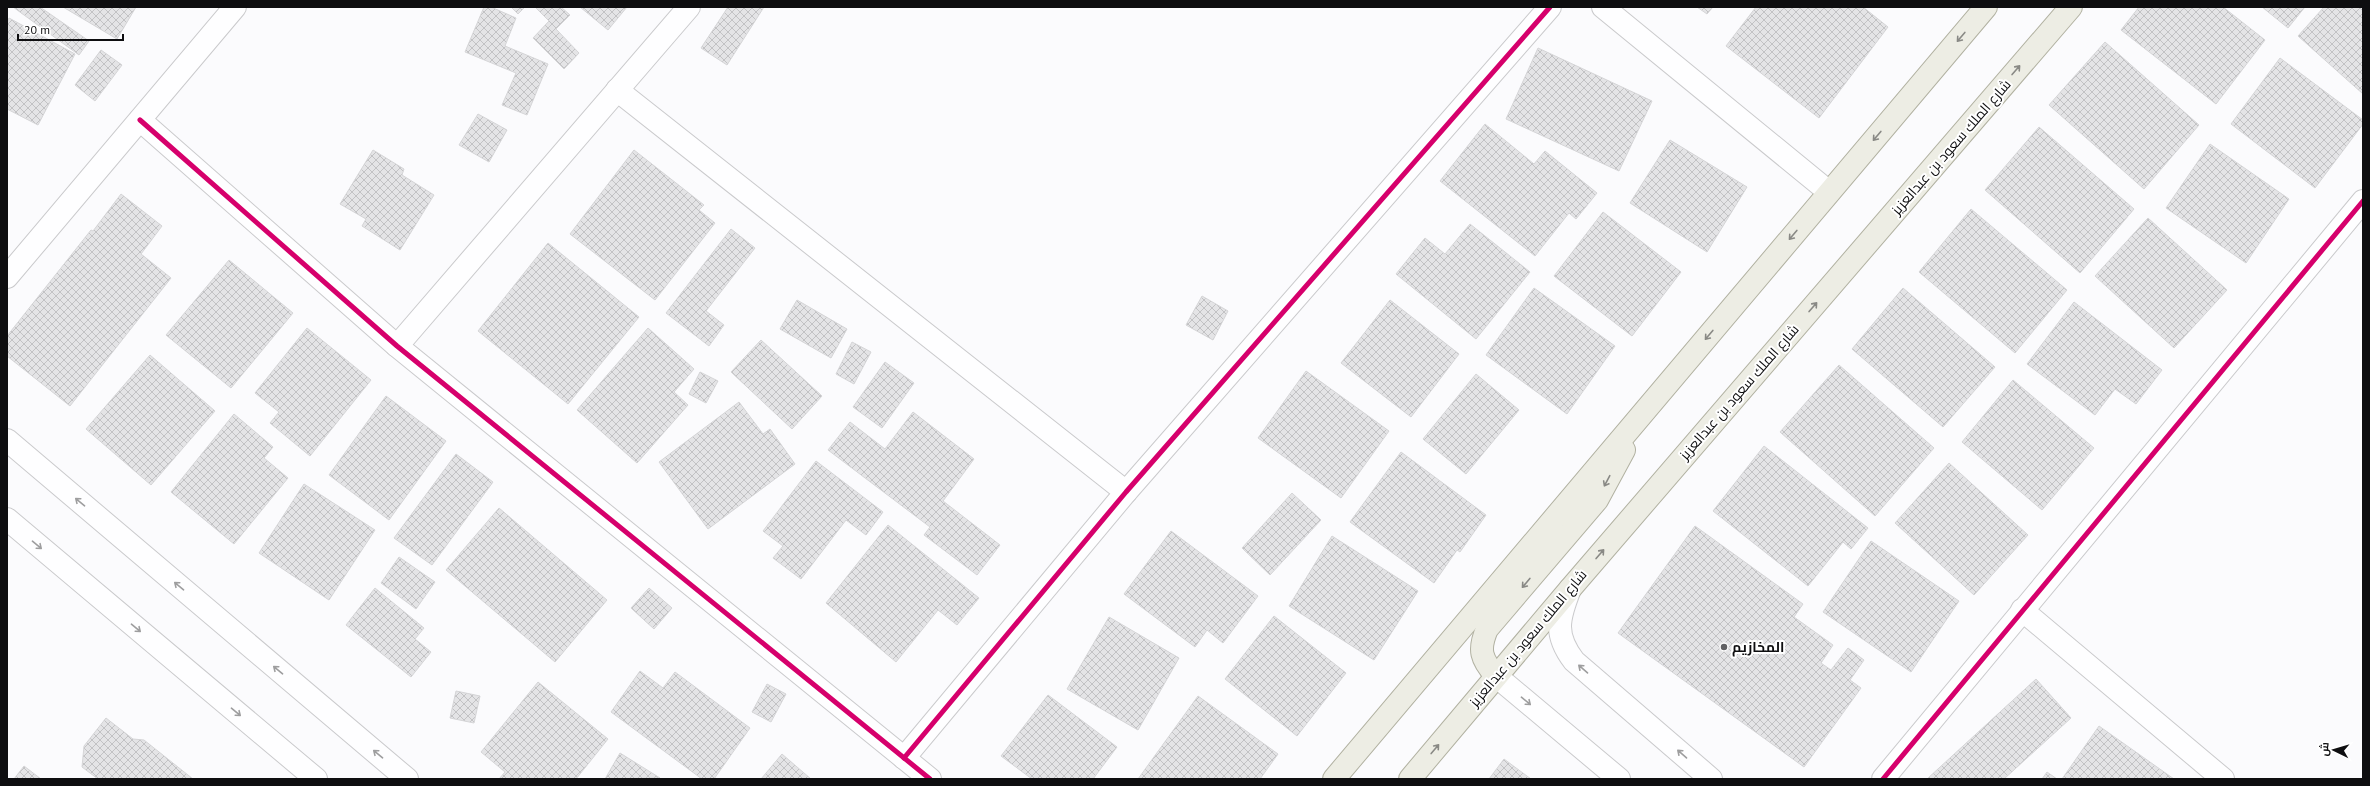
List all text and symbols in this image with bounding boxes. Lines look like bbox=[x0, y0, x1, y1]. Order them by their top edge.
scale bar bbox=[18, 16, 123, 42]
text: 20 m bbox=[24, 22, 50, 37]
one-way arrow bbox=[1956, 31, 1965, 42]
one-way arrow bbox=[2012, 65, 2021, 76]
street label: شارع الملك سعود بن عبدالعزيز bbox=[1887, 76, 2015, 219]
one-way arrow bbox=[1872, 131, 1881, 141]
one-way arrow bbox=[1789, 230, 1798, 240]
one-way arrow bbox=[1808, 301, 1817, 312]
street label: شارع الملك سعود بن عبدالعزيز bbox=[1675, 321, 1803, 464]
one-way arrow bbox=[1705, 329, 1714, 340]
one-way arrow bbox=[1603, 475, 1610, 487]
one-way arrow bbox=[75, 497, 85, 506]
one-way arrow bbox=[31, 540, 42, 549]
one-way arrow bbox=[1596, 549, 1605, 559]
street label: شارع الملك سعود بن عبدالعزيز bbox=[1465, 566, 1591, 711]
one-way arrow bbox=[1522, 578, 1531, 588]
one-way arrow bbox=[174, 581, 185, 590]
one-way arrow bbox=[131, 624, 142, 633]
place label: المخازيم bbox=[1732, 638, 1784, 657]
marker: المخازيم bbox=[1719, 642, 1729, 652]
one-way arrow bbox=[1578, 664, 1589, 673]
one-way arrow bbox=[273, 665, 284, 674]
one-way arrow bbox=[1521, 697, 1531, 706]
one-way arrow bbox=[231, 707, 241, 716]
north arrow bbox=[2314, 730, 2354, 770]
text: ش bbox=[2316, 741, 2332, 757]
one-way arrow bbox=[1430, 744, 1439, 755]
one-way arrow bbox=[372, 749, 383, 758]
one-way arrow bbox=[1676, 749, 1687, 758]

